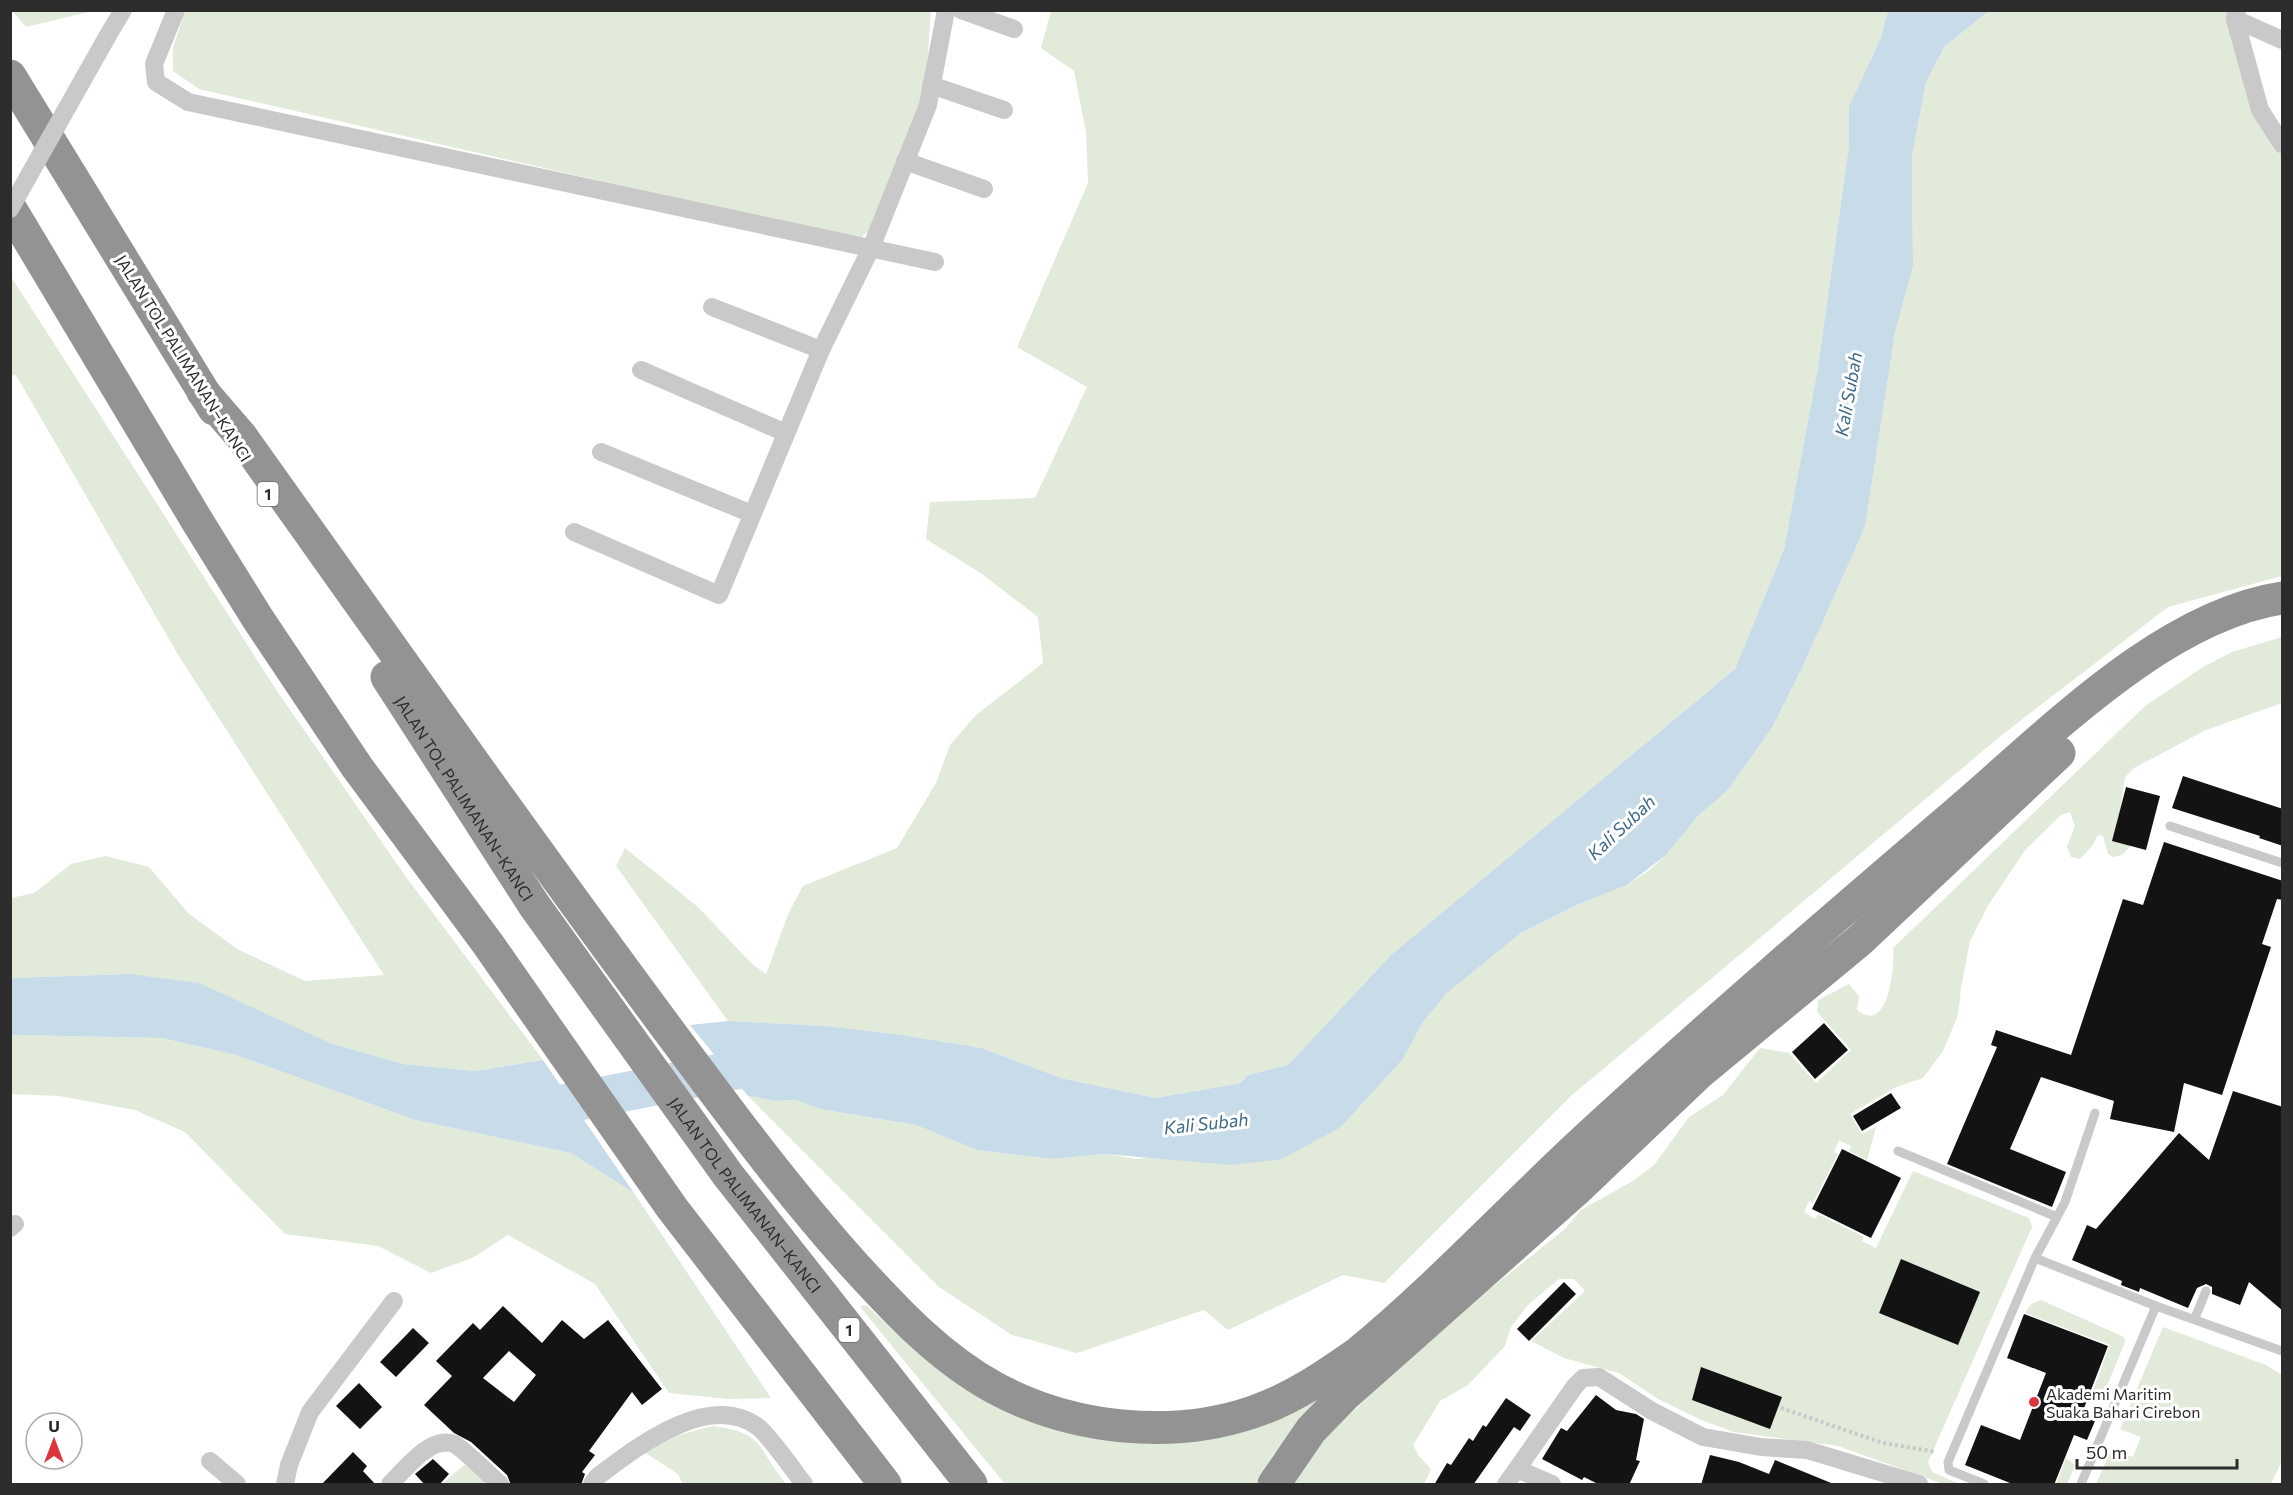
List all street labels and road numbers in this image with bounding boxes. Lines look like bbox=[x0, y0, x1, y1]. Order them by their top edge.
street label: JALAN TOL PALIMANAN–KANCI bbox=[112, 251, 256, 465]
road number: 1 bbox=[258, 482, 278, 506]
street label: JALAN TOL PALIMANAN–KANCI bbox=[392, 692, 538, 904]
street label: JALAN TOL PALIMANAN–KANCI bbox=[665, 1093, 826, 1296]
road number: 1 bbox=[838, 1318, 860, 1342]

